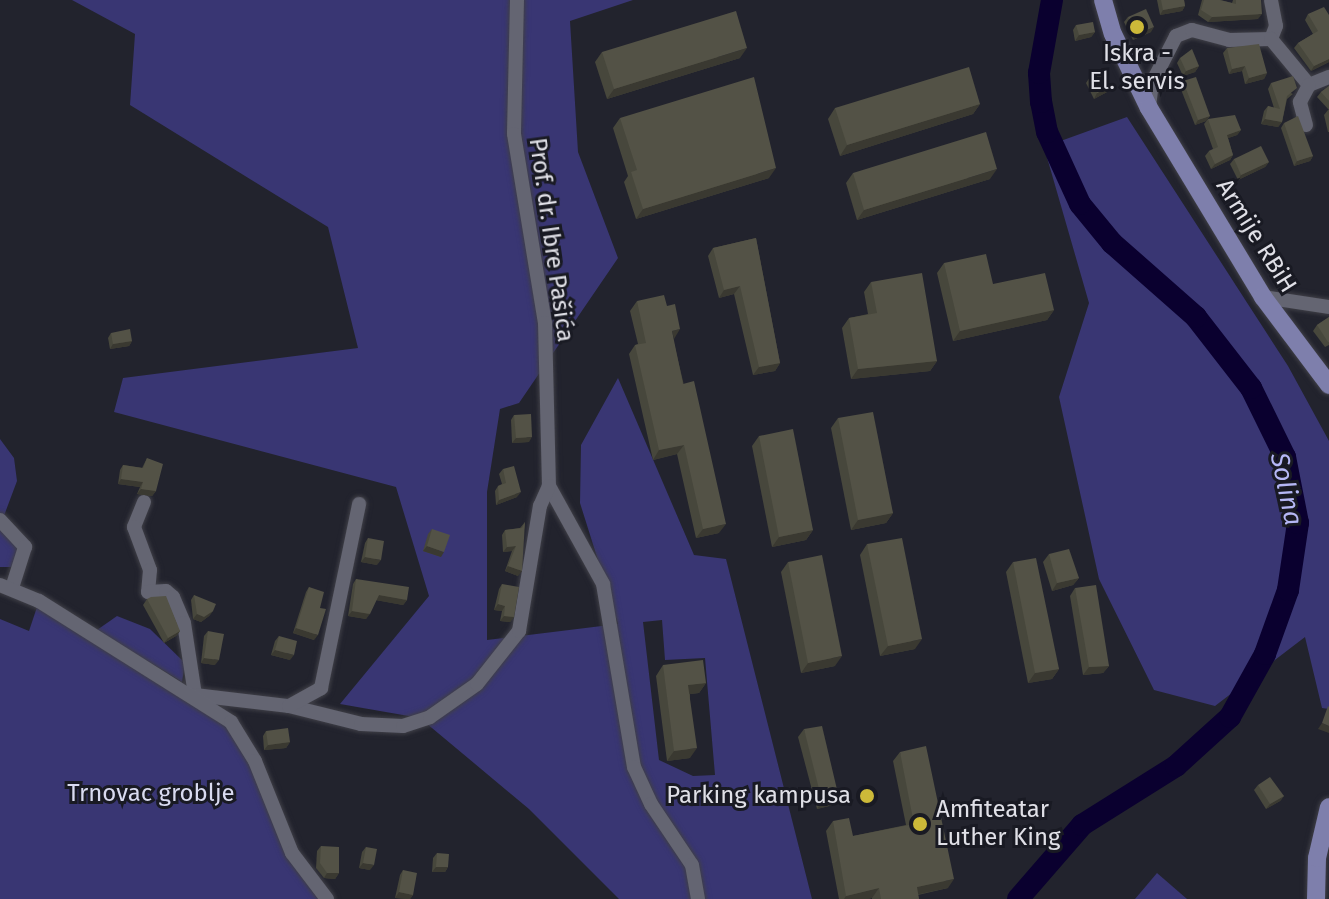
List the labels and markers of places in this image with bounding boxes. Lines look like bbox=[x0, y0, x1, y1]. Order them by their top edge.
marker: Iskra - El. servis bbox=[1128, 18, 1146, 36]
place label: Iskra - El. servis bbox=[1089, 40, 1185, 96]
place label: Parking kampusa bbox=[666, 782, 851, 810]
marker: Parking kampusa bbox=[858, 787, 876, 805]
place label: Amfiteatar Luther King bbox=[936, 796, 1060, 852]
marker: Amfiteatar Luther King bbox=[911, 815, 929, 833]

